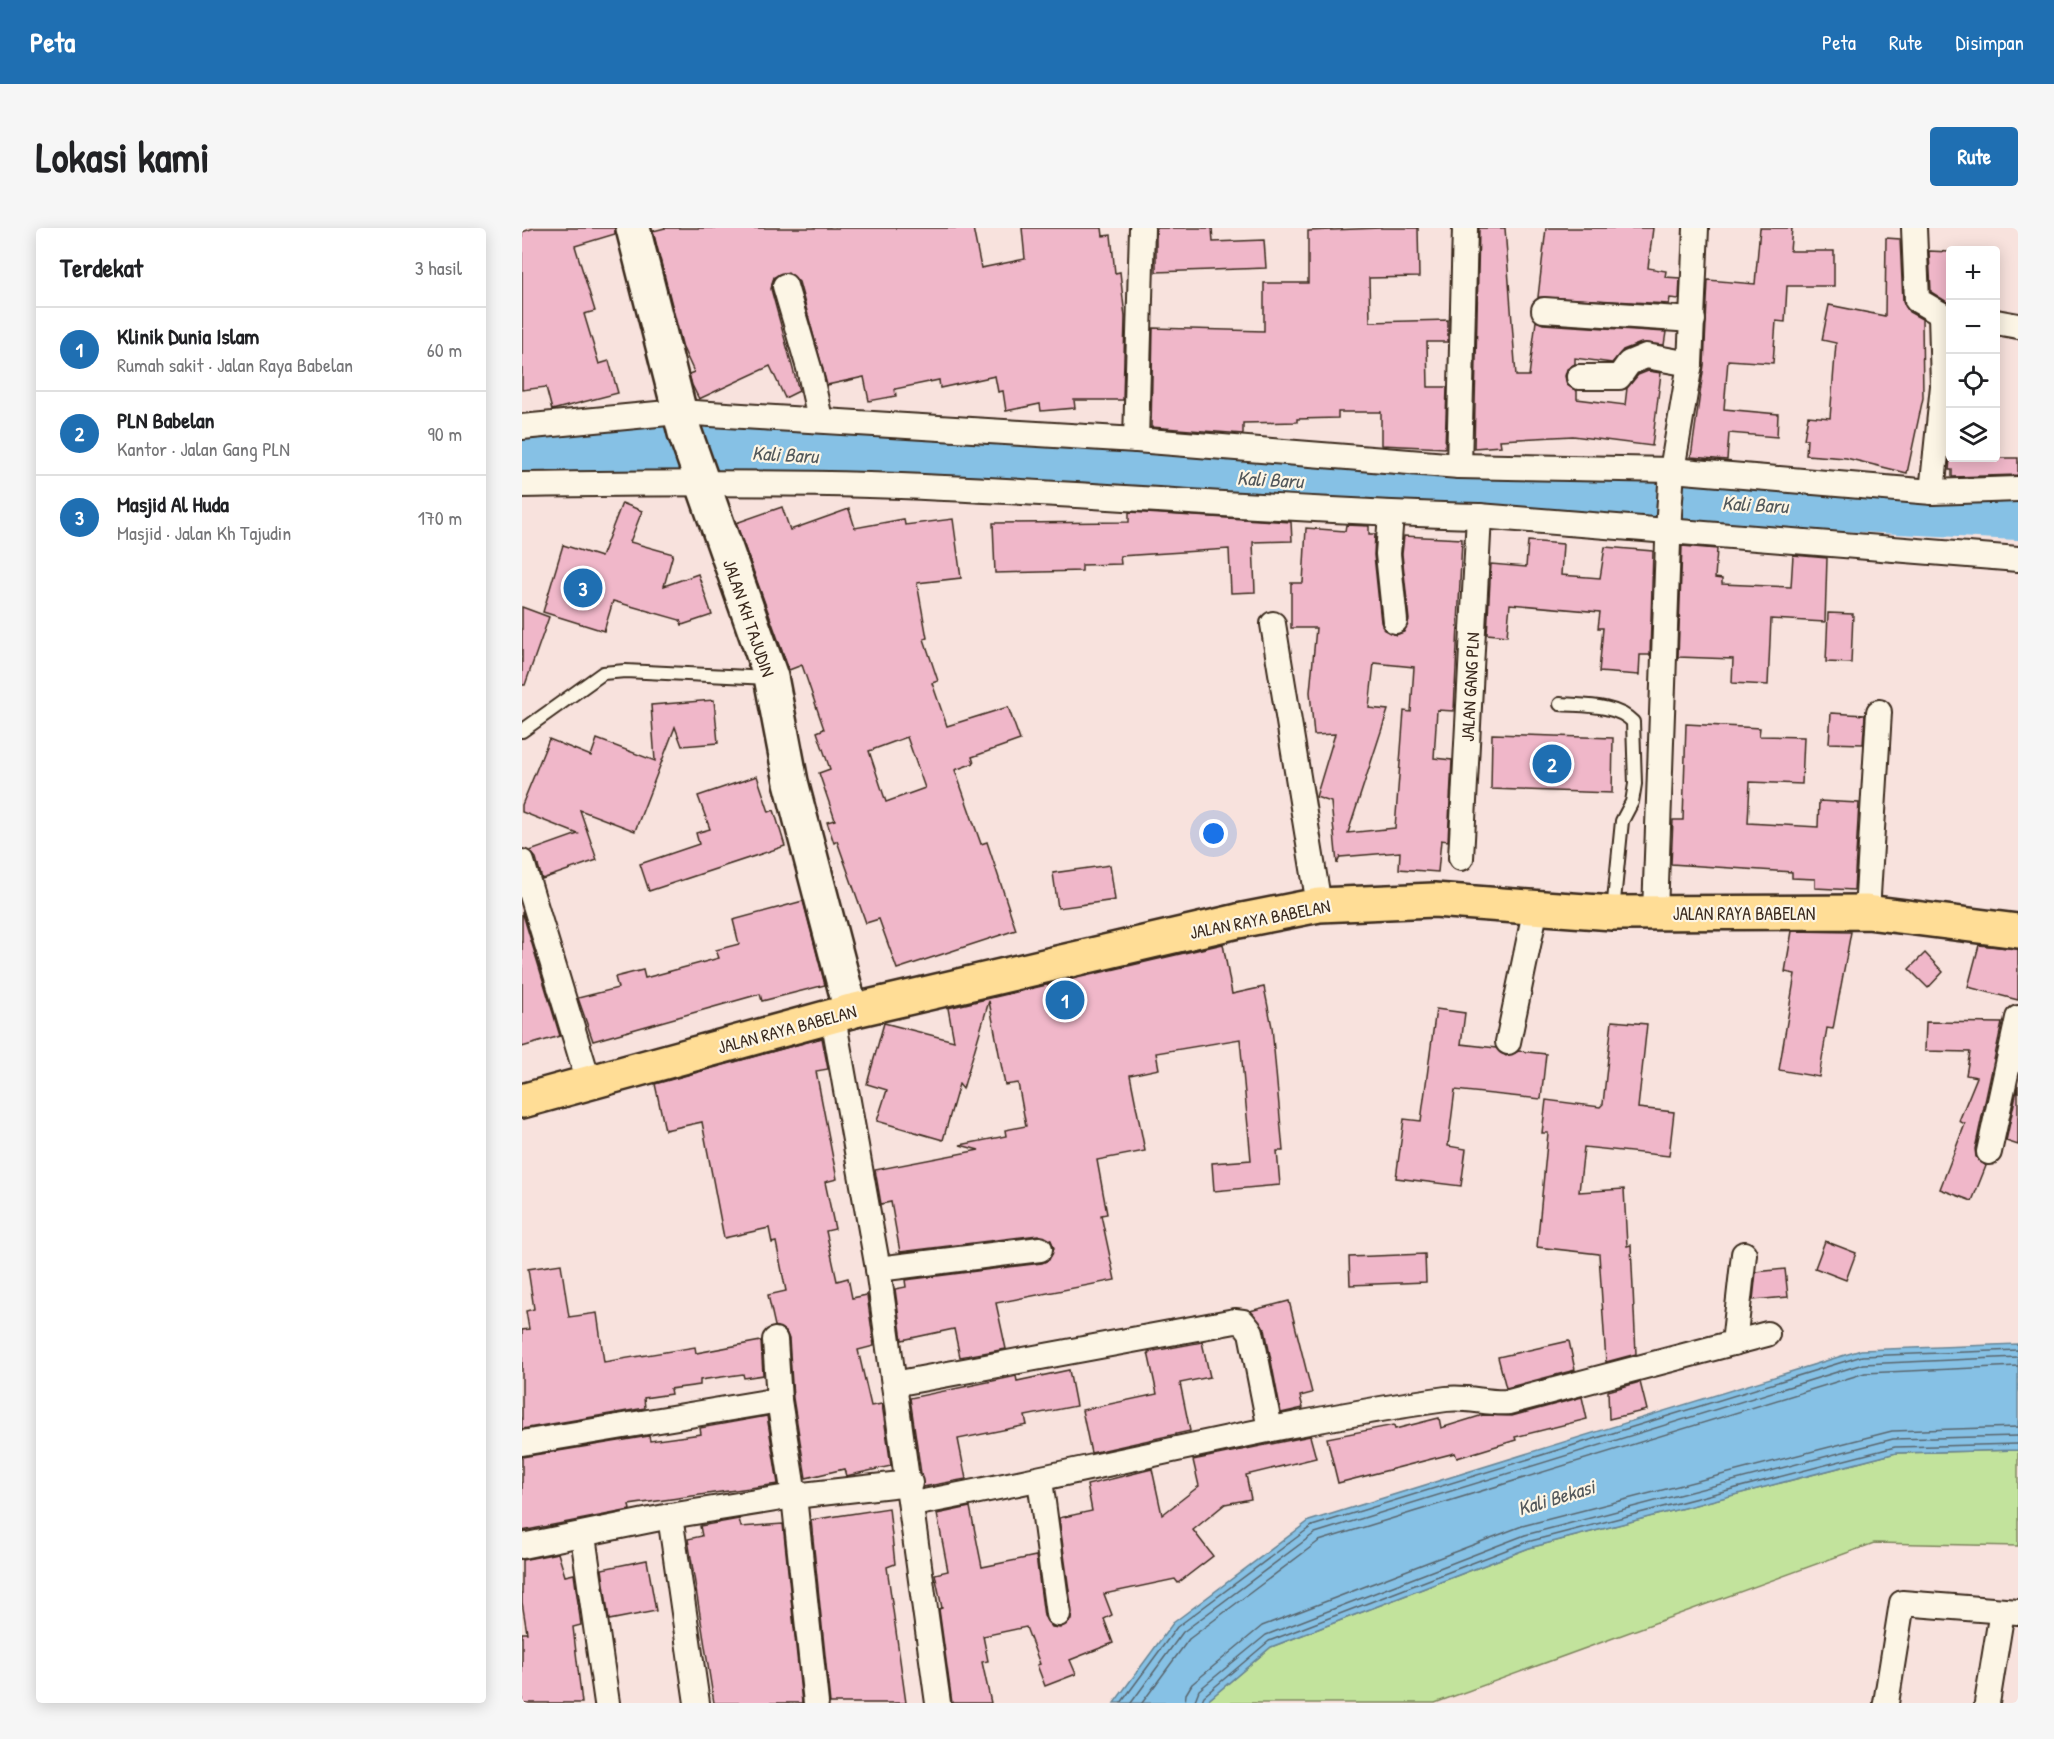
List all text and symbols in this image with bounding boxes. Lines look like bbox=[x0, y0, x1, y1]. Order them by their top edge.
text: Peta bbox=[30, 23, 75, 61]
text: Peta bbox=[1822, 28, 1856, 57]
text: Rute bbox=[1889, 28, 1923, 57]
text: Disimpan bbox=[1956, 28, 2024, 57]
button: Rute bbox=[1930, 127, 2018, 186]
text: Lokasi kami bbox=[36, 128, 210, 185]
map controls bbox=[1946, 246, 2000, 462]
button: + bbox=[1946, 246, 2000, 300]
text: Terdekat bbox=[60, 250, 143, 285]
text: 3 hasil bbox=[415, 254, 462, 281]
button: − bbox=[1946, 300, 2000, 354]
text: Klinik Dunia Islam bbox=[117, 321, 259, 351]
text: 1 bbox=[76, 336, 83, 363]
text: 60 m bbox=[427, 336, 462, 363]
text: Rumah sakit · Jalan Raya Babelan bbox=[117, 351, 353, 378]
button: locate bbox=[1946, 354, 2000, 408]
text: PLN Babelan bbox=[117, 405, 215, 435]
button: layers bbox=[1946, 408, 2000, 462]
text: 2 bbox=[75, 420, 84, 447]
text: 90 m bbox=[428, 420, 462, 447]
text: Kantor · Jalan Gang PLN bbox=[117, 435, 290, 462]
water label: Kali Baru bbox=[751, 439, 821, 469]
water label: Kali Baru bbox=[1236, 464, 1306, 494]
text: Masjid Al Huda bbox=[117, 489, 229, 519]
water label: Kali Baru bbox=[1721, 489, 1791, 519]
text: 3 bbox=[75, 504, 84, 531]
text: 170 m bbox=[418, 504, 462, 531]
text: Masjid · Jalan Kh Tajudin bbox=[117, 519, 291, 546]
street label: JALAN KH TAJUDIN bbox=[717, 556, 781, 680]
pin: 3 bbox=[564, 566, 602, 610]
street label: JALAN GANG PLN bbox=[1455, 632, 1485, 742]
pin: 2 bbox=[1532, 742, 1572, 786]
your location bbox=[1199, 819, 1228, 848]
street label: JALAN RAYA BABELAN bbox=[1188, 893, 1332, 945]
street label: JALAN RAYA BABELAN bbox=[1673, 901, 1815, 926]
pin: 1 bbox=[1046, 978, 1084, 1022]
street label: JALAN RAYA BABELAN bbox=[715, 998, 859, 1060]
water label: Kali Bekasi bbox=[1514, 1472, 1600, 1521]

